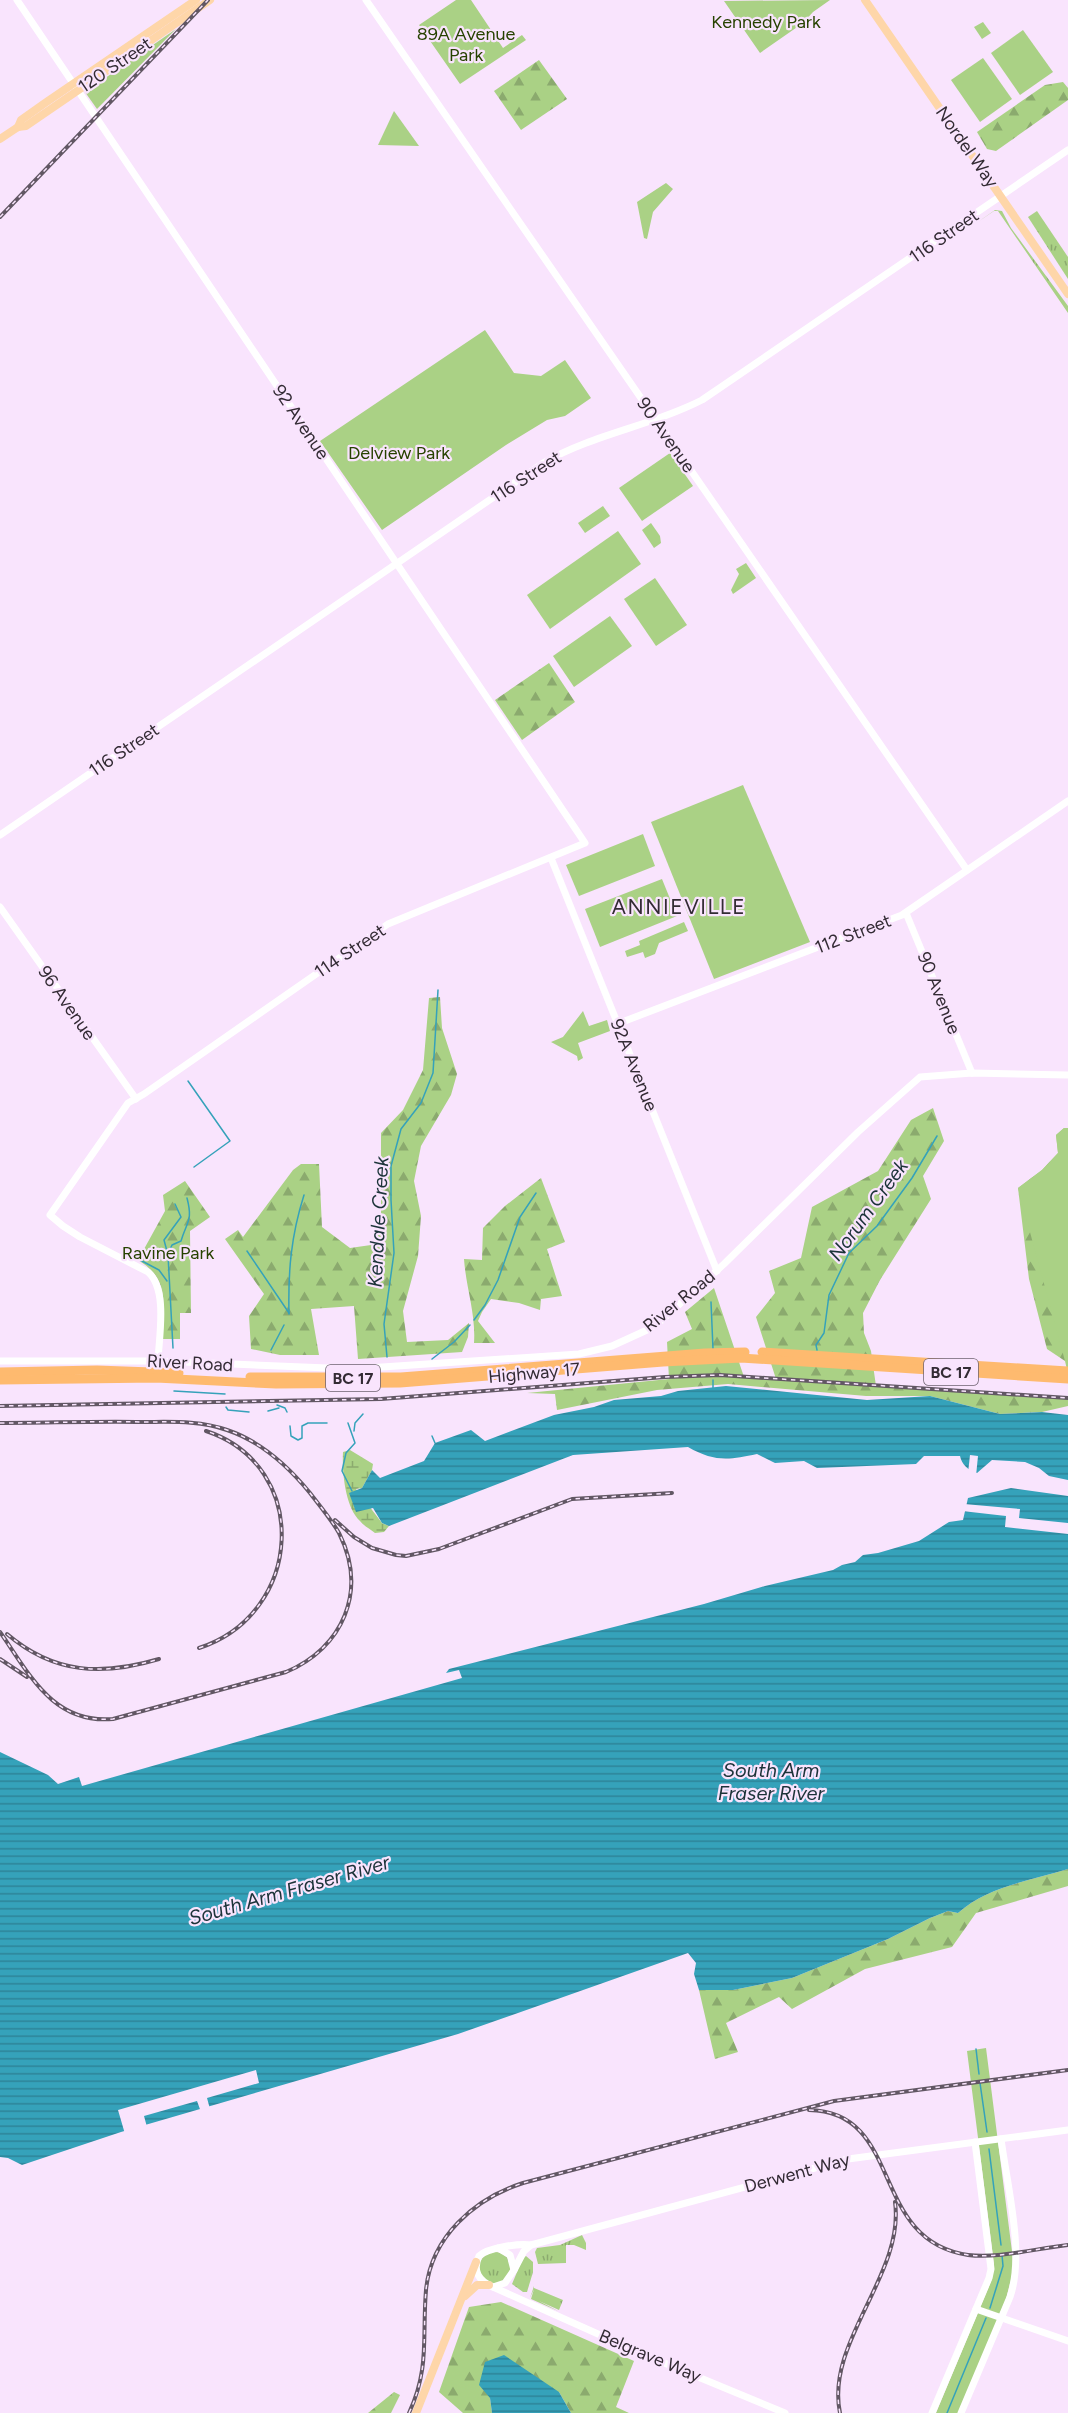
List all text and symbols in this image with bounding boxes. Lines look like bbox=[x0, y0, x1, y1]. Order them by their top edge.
park label: Kennedy Park bbox=[711, 11, 821, 33]
park label: 89A Avenue Park bbox=[417, 23, 516, 66]
street label: 120 Street bbox=[74, 32, 156, 98]
street label: Nordel Way bbox=[931, 102, 1003, 192]
street label: 116 Street bbox=[905, 204, 983, 268]
street label: 92 Avenue bbox=[268, 380, 334, 464]
street label: 90 Avenue bbox=[632, 393, 700, 477]
park label: Delview Park bbox=[348, 442, 450, 464]
street label: 116 Street bbox=[487, 446, 566, 508]
street label: 116 Street bbox=[85, 718, 163, 781]
district label: ANNIEVILLE bbox=[612, 894, 746, 919]
street label: 112 Street bbox=[812, 909, 894, 959]
street label: 114 Street bbox=[310, 919, 390, 983]
street label: 90 Avenue bbox=[912, 949, 966, 1038]
street label: 96 Avenue bbox=[33, 962, 101, 1045]
street label: 92A Avenue bbox=[605, 1016, 663, 1115]
water label: Norum Creek bbox=[823, 1153, 914, 1266]
water label: Kendale Creek bbox=[363, 1155, 393, 1288]
park label: Ravine Park bbox=[122, 1242, 214, 1264]
street label: River Road bbox=[639, 1265, 719, 1337]
street label: River Road bbox=[146, 1350, 234, 1376]
street label: Highway 17 bbox=[487, 1358, 581, 1388]
road number: BC 17 bbox=[924, 1359, 978, 1385]
road number: BC 17 bbox=[326, 1365, 380, 1391]
water label: South Arm Fraser River bbox=[718, 1758, 825, 1805]
water label: South Arm Fraser River bbox=[186, 1850, 393, 1930]
street label: Derwent Way bbox=[742, 2148, 853, 2198]
street label: Belgrave Way bbox=[596, 2325, 705, 2388]

